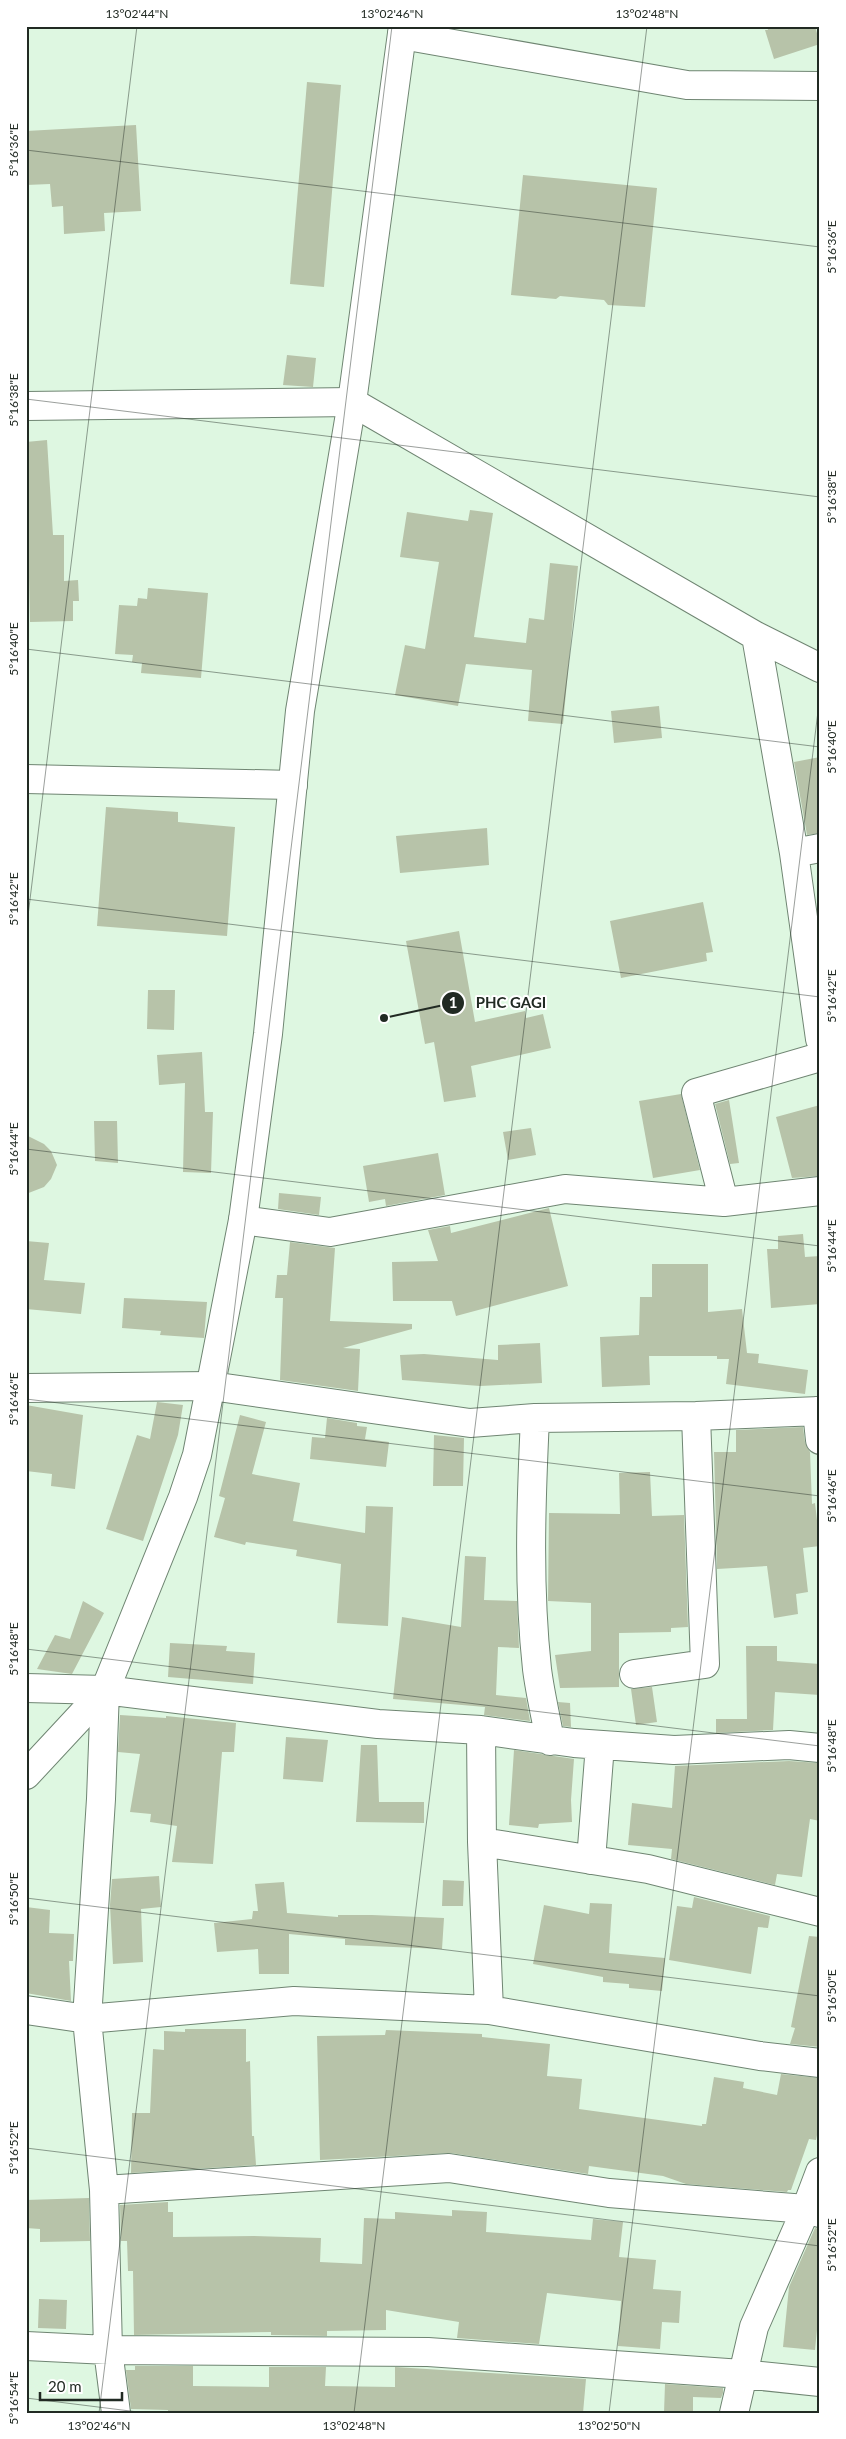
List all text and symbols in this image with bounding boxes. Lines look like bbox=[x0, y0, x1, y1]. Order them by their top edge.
text: 13°02'44"N bbox=[106, 6, 168, 21]
text: 13°02'46"N bbox=[361, 6, 423, 21]
text: 13°02'48"N bbox=[616, 6, 678, 21]
text: 5°16'36"E bbox=[6, 123, 21, 177]
text: 5°16'36"E bbox=[824, 220, 839, 274]
text: 5°16'38"E bbox=[6, 373, 21, 427]
text: 5°16'38"E bbox=[824, 470, 839, 524]
text: 5°16'40"E bbox=[6, 622, 21, 676]
text: 5°16'40"E bbox=[824, 720, 839, 774]
text: 5°16'42"E bbox=[6, 872, 21, 926]
text: 5°16'42"E bbox=[824, 969, 839, 1023]
callout: PHC GAGI bbox=[441, 988, 556, 1018]
text: 1 bbox=[449, 993, 457, 1011]
text: PHC GAGI bbox=[476, 993, 546, 1011]
text: 5°16'44"E bbox=[6, 1122, 21, 1176]
text: 5°16'44"E bbox=[824, 1219, 839, 1273]
text: 5°16'46"E bbox=[6, 1372, 21, 1426]
text: 5°16'46"E bbox=[824, 1469, 839, 1523]
text: 5°16'48"E bbox=[6, 1622, 21, 1676]
text: 5°16'48"E bbox=[824, 1719, 839, 1773]
text: 5°16'50"E bbox=[6, 1872, 21, 1926]
text: 5°16'50"E bbox=[824, 1969, 839, 2023]
text: 5°16'52"E bbox=[6, 2121, 21, 2175]
text: 5°16'52"E bbox=[824, 2218, 839, 2272]
scale bar bbox=[40, 2369, 122, 2401]
text: 5°16'54"E bbox=[6, 2371, 21, 2425]
text: 20 m bbox=[48, 2377, 82, 2395]
text: 13°02'46"N bbox=[68, 2418, 130, 2433]
text: 13°02'48"N bbox=[323, 2418, 385, 2433]
text: 13°02'50"N bbox=[578, 2418, 640, 2433]

